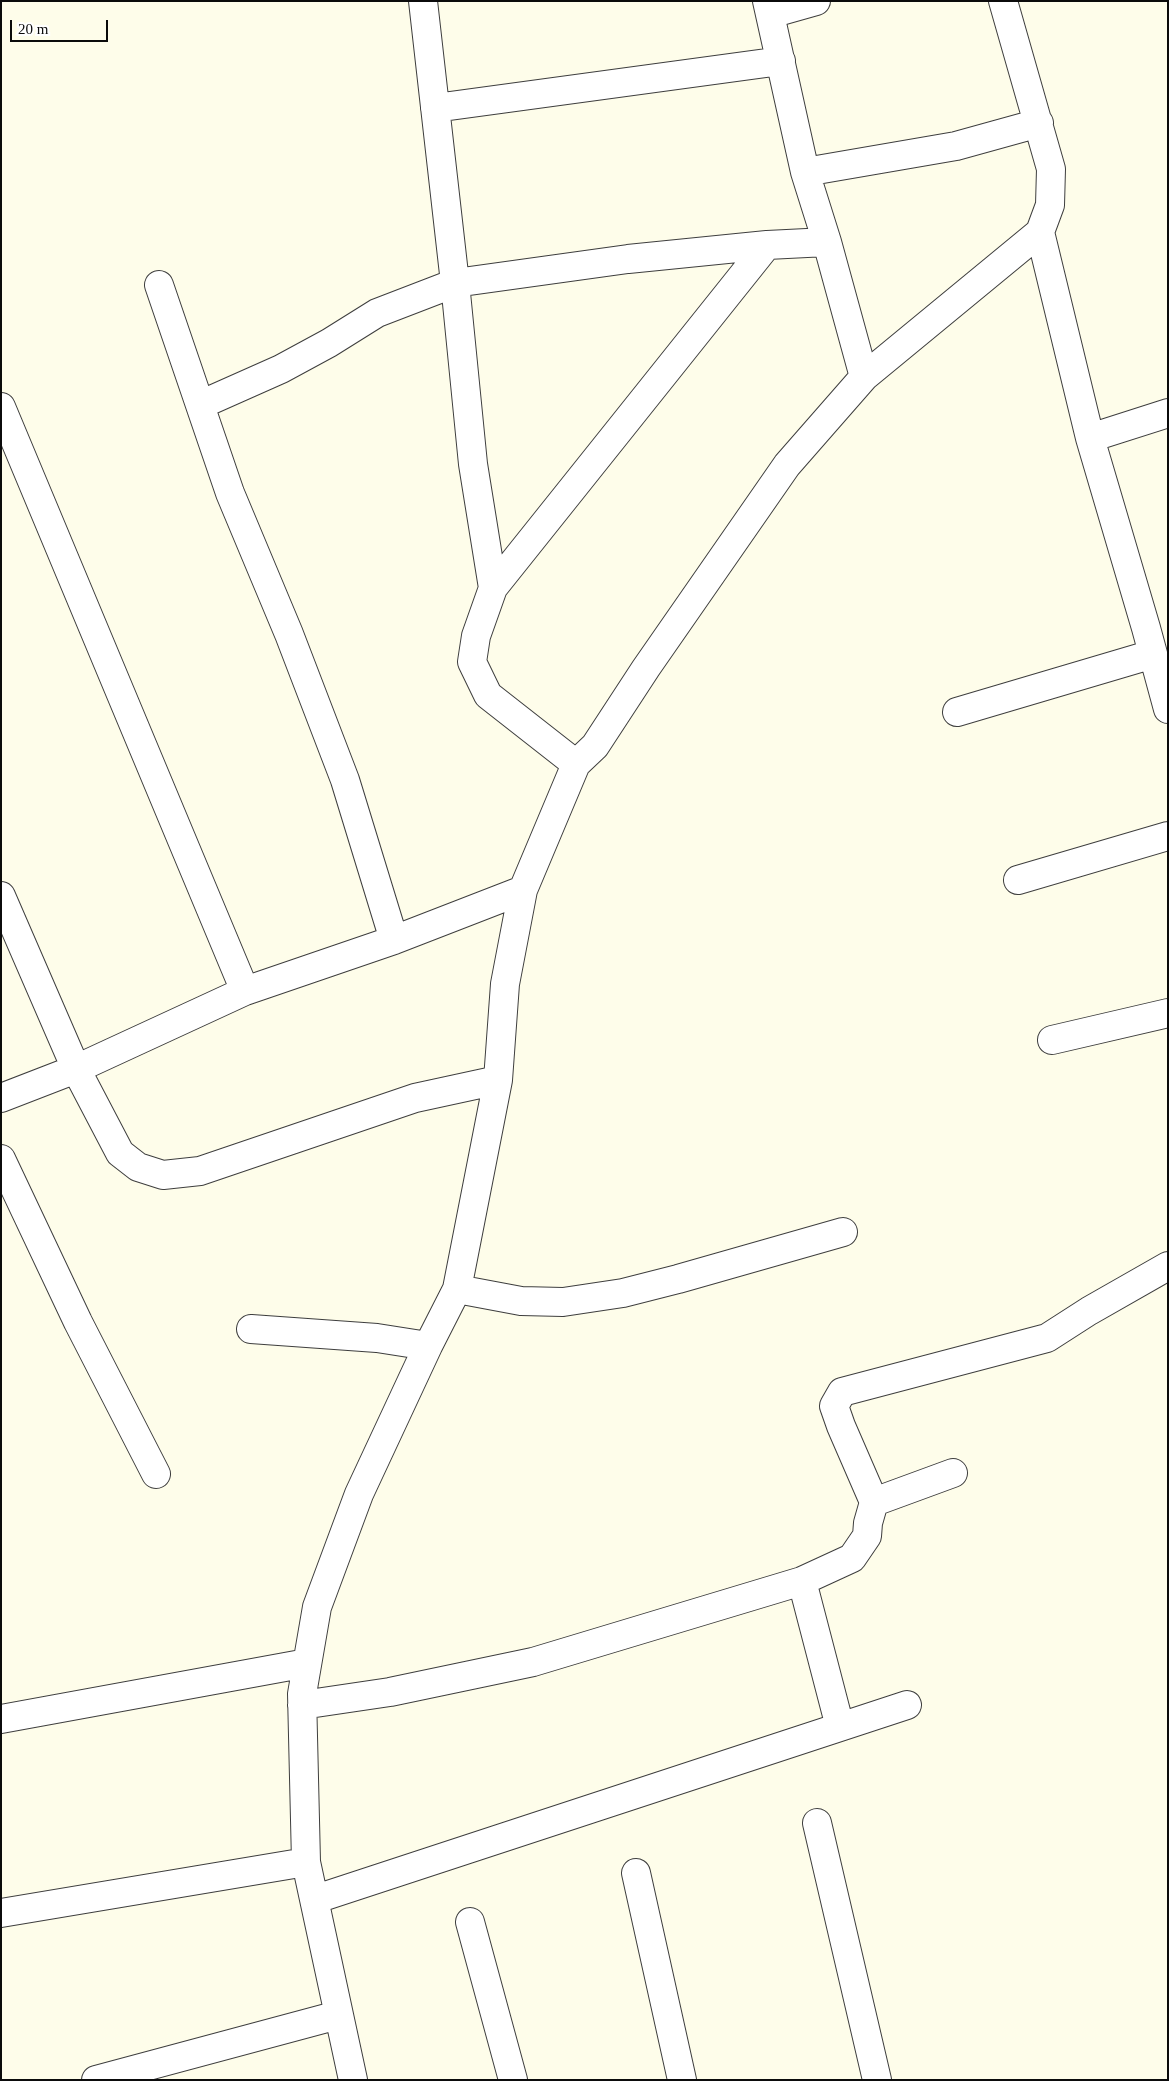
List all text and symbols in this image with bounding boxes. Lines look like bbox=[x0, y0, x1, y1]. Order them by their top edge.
scale bar bbox=[12, 10, 110, 42]
text: 20 m bbox=[18, 21, 48, 37]

